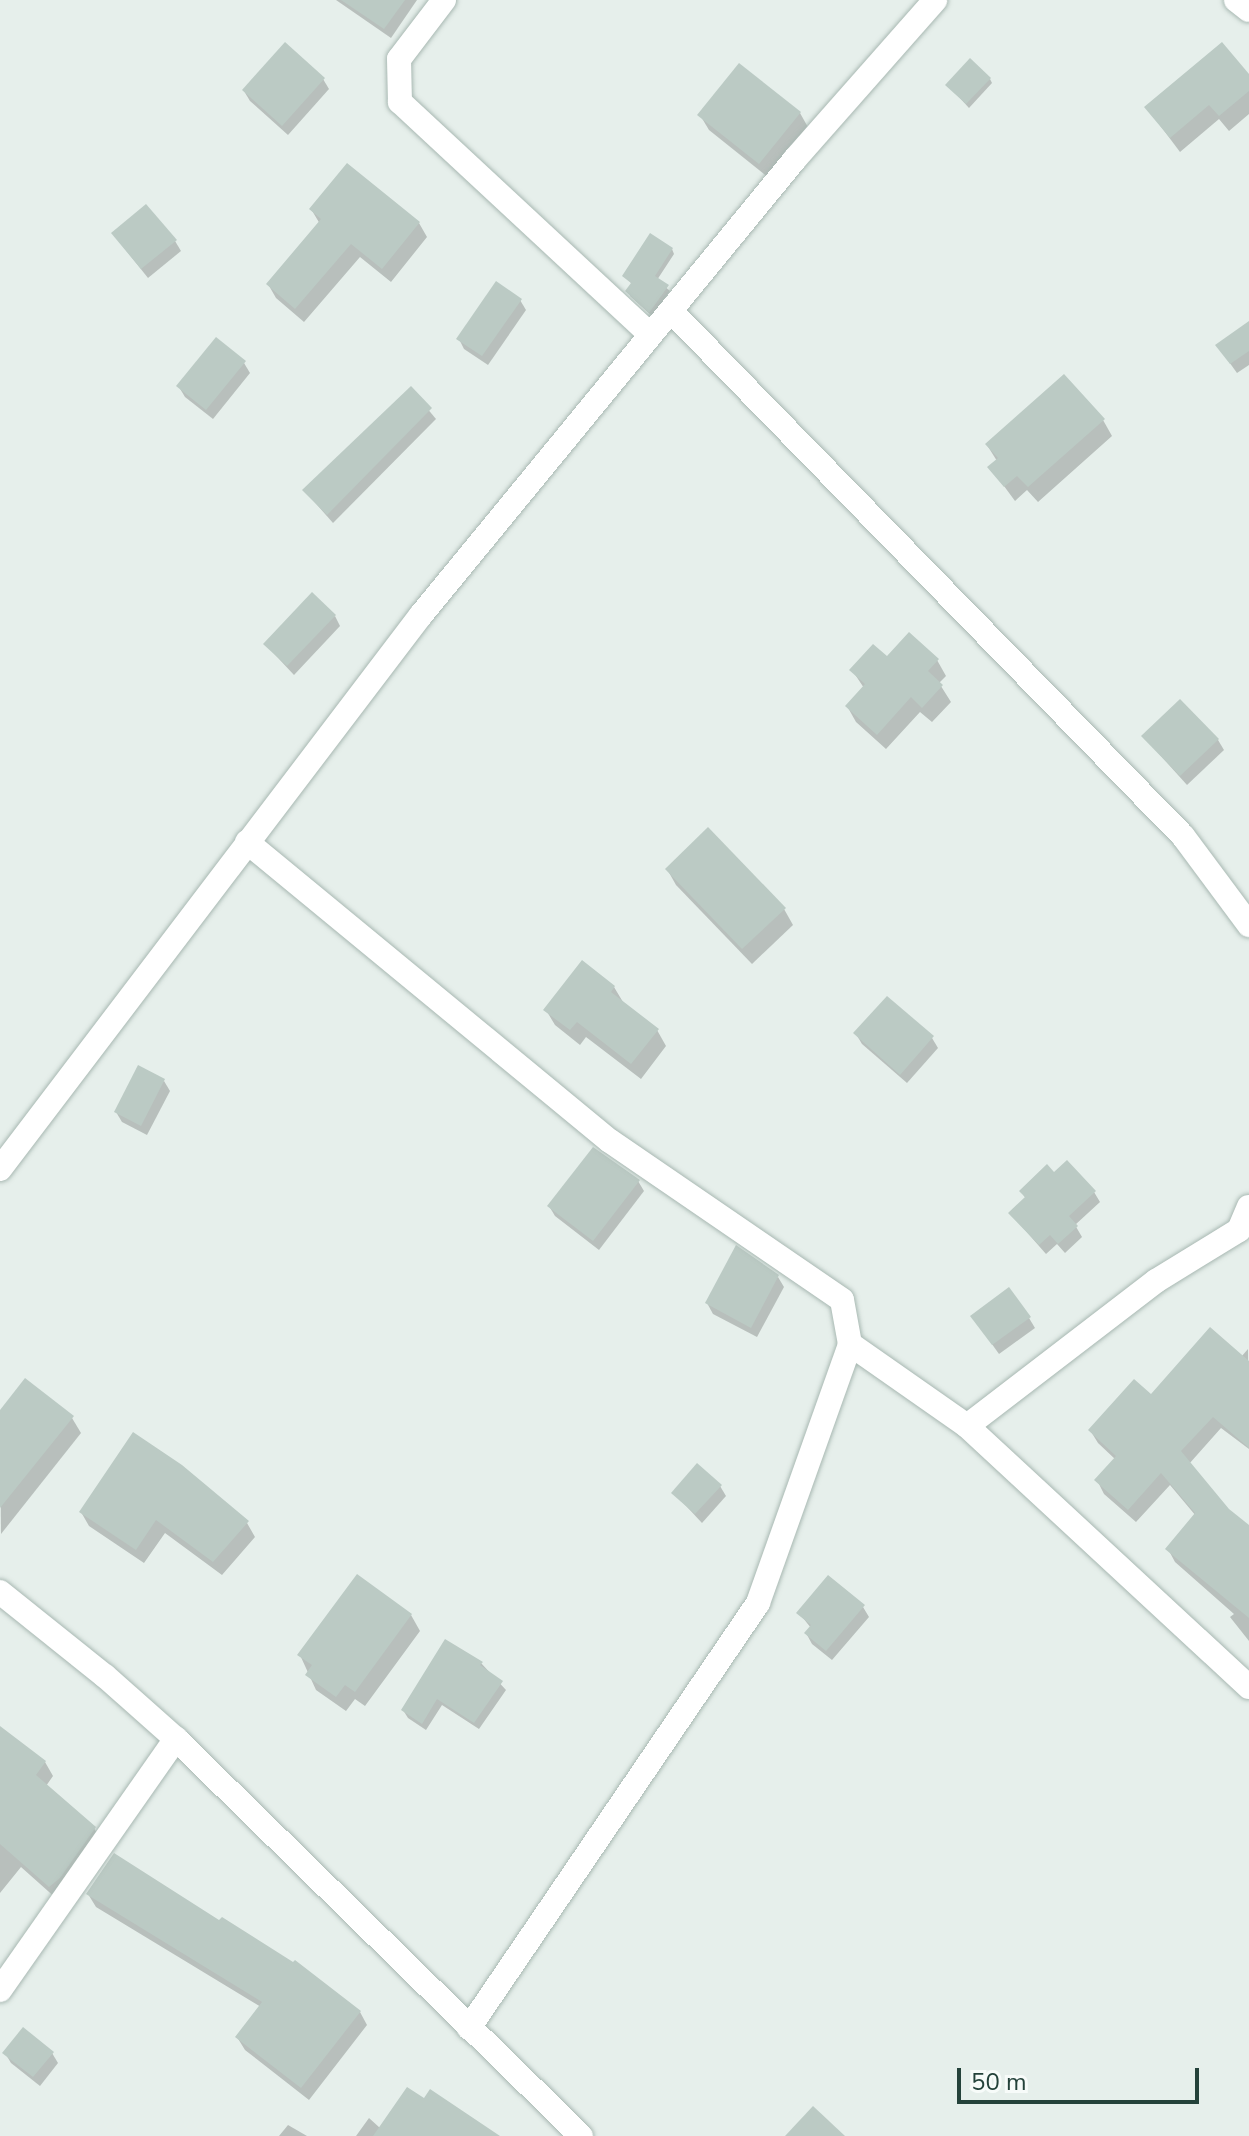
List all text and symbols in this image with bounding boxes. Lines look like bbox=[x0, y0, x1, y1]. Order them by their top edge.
scale bar bbox=[961, 2052, 1203, 2102]
text: 50 m bbox=[971, 2066, 1027, 2098]

